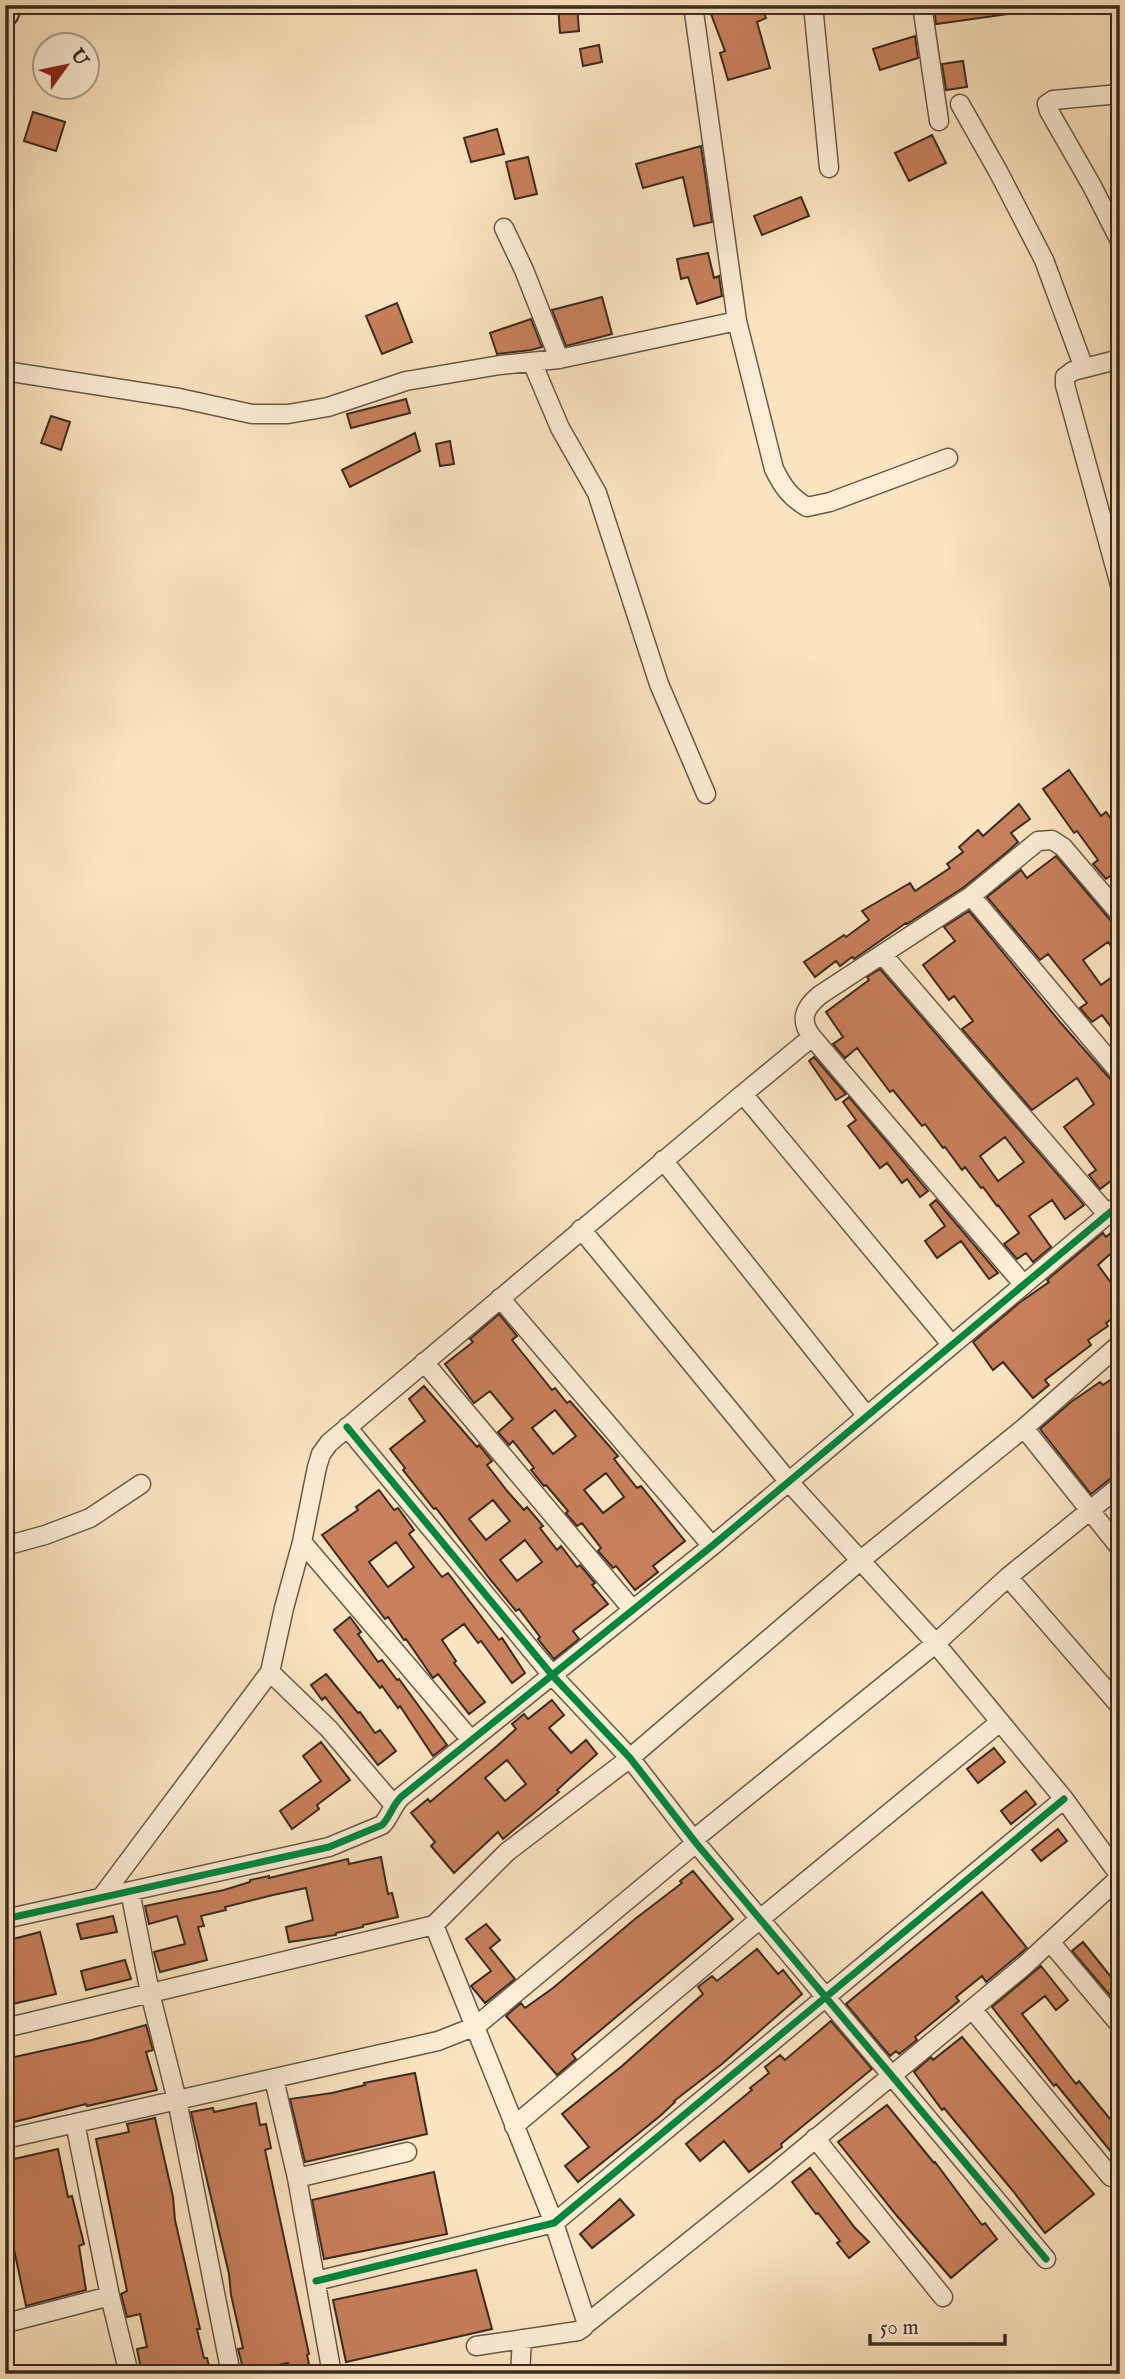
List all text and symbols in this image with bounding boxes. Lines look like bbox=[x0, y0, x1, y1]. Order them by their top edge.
north arrow bbox=[32, 32, 102, 102]
text: U bbox=[64, 44, 94, 72]
scale bar bbox=[870, 2302, 1004, 2346]
text: 50 m bbox=[880, 2315, 919, 2342]

